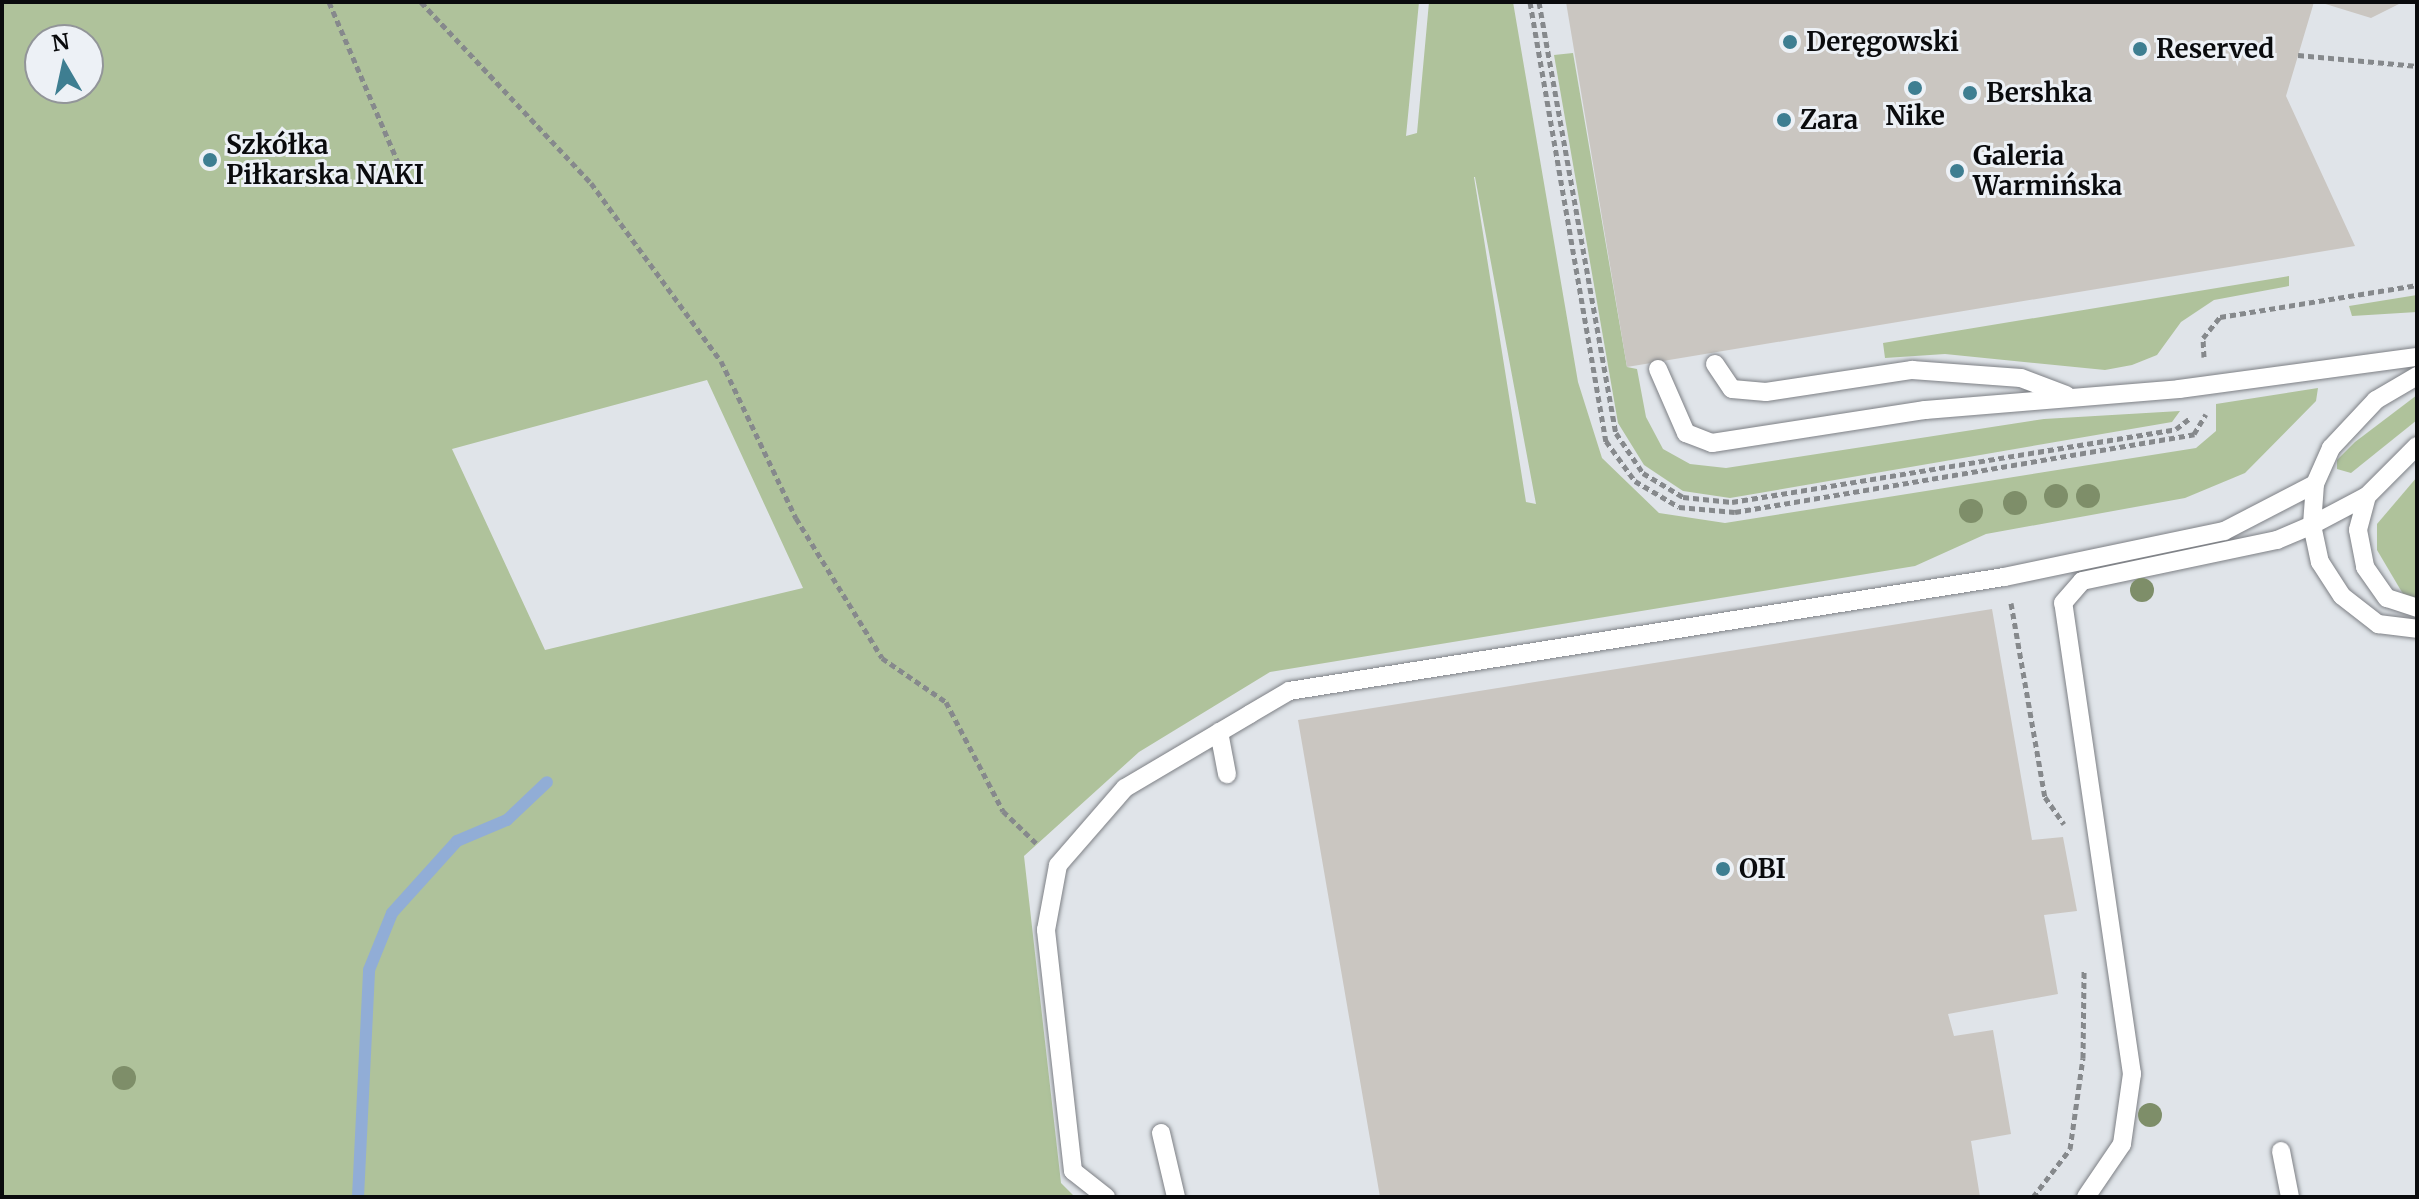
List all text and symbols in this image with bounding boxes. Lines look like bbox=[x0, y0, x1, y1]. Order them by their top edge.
north arrow bbox=[24, 24, 104, 104]
place label: Deręgowski bbox=[1806, 26, 1959, 58]
text: N bbox=[50, 27, 71, 57]
marker: Deręgowski bbox=[1781, 33, 1799, 51]
place label: Reserved bbox=[2156, 33, 2274, 65]
marker: Reserved bbox=[2131, 40, 2149, 58]
place label: Bershka bbox=[1986, 77, 2092, 109]
marker: Nike bbox=[1906, 79, 1924, 97]
marker: Bershka bbox=[1961, 84, 1979, 102]
place label: Nike bbox=[1885, 100, 1945, 132]
place label: Zara bbox=[1800, 104, 1858, 136]
marker: Zara bbox=[1775, 111, 1793, 129]
place label: Szkółka Piłkarska NAKI bbox=[226, 129, 424, 190]
place label: Galeria Warmińska bbox=[1973, 140, 2122, 202]
marker: Szkółka Piłkarska NAKI bbox=[201, 151, 219, 169]
marker: Galeria Warmińska bbox=[1948, 162, 1966, 180]
place label: OBI bbox=[1739, 853, 1786, 885]
marker: OBI bbox=[1714, 860, 1732, 878]

